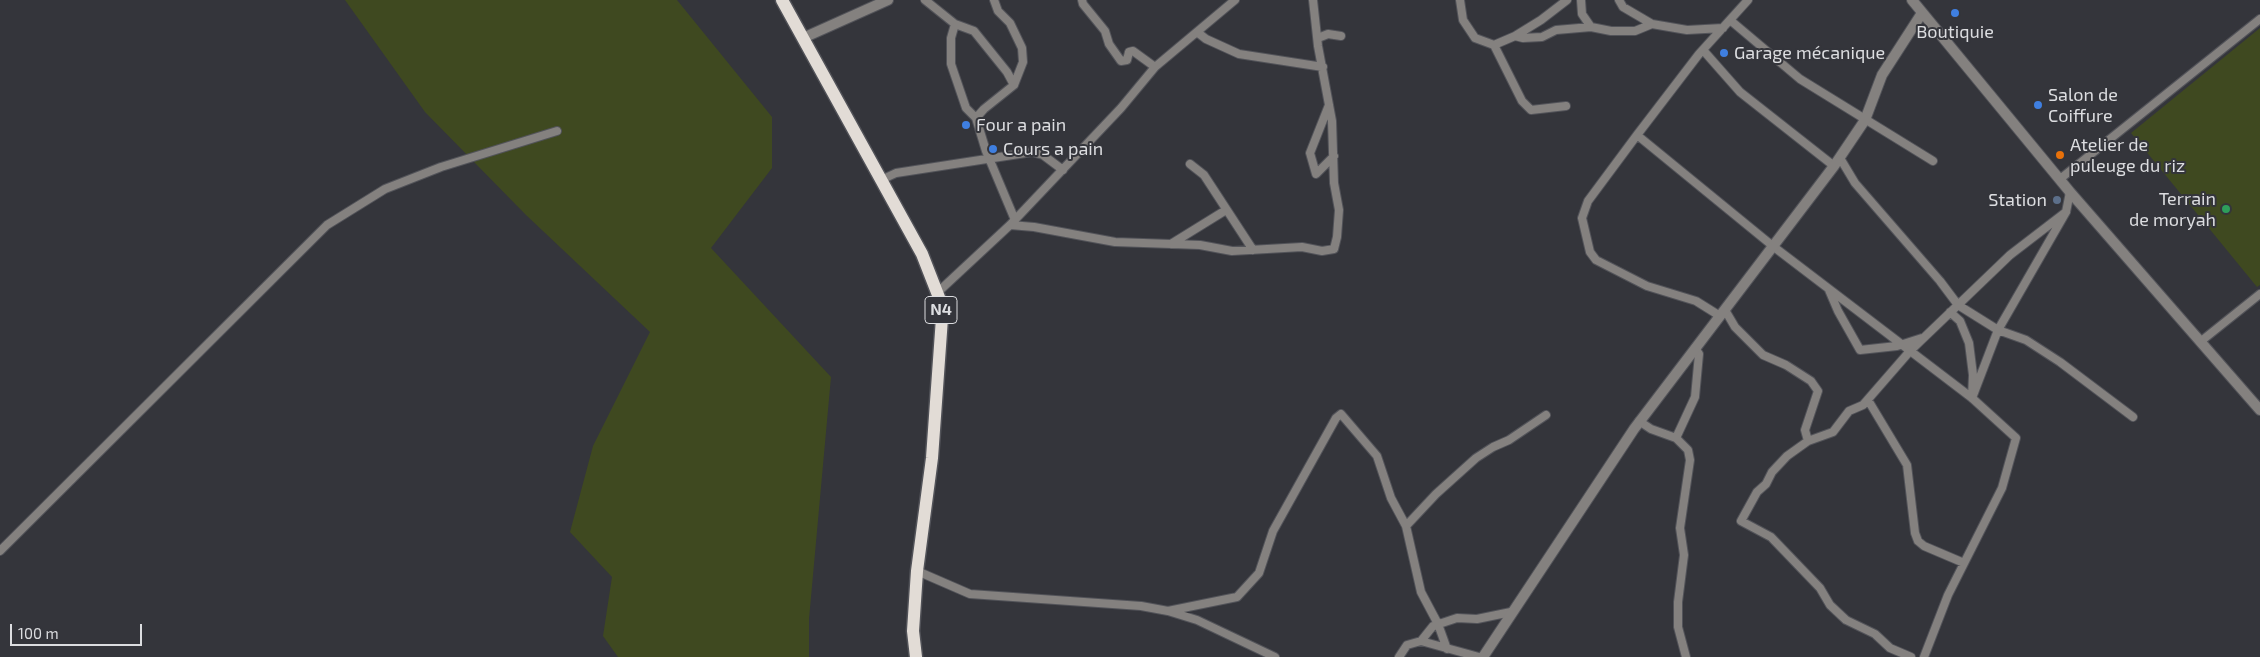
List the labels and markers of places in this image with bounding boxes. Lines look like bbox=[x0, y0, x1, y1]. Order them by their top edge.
marker: Boutiquie bbox=[1949, 7, 1961, 19]
place label: Boutiquie bbox=[1916, 21, 1994, 43]
place label: Garage mécanique bbox=[1734, 42, 1885, 64]
marker: Garage mécanique bbox=[1718, 47, 1730, 59]
place label: Salon de Coiffure bbox=[2048, 84, 2118, 126]
marker: Salon de Coiffure bbox=[2032, 99, 2044, 111]
place label: Four a pain bbox=[976, 114, 1066, 136]
marker: Four a pain bbox=[960, 119, 972, 131]
place label: Atelier de puleuge du riz bbox=[2070, 134, 2185, 176]
place label: Cours a pain bbox=[1003, 138, 1103, 160]
marker: Cours a pain bbox=[987, 143, 999, 155]
marker: Atelier de puleuge du riz bbox=[2054, 149, 2066, 161]
place label: Terrain de moryah bbox=[2129, 188, 2216, 230]
place label: Station bbox=[1988, 189, 2047, 211]
marker: Station bbox=[2051, 194, 2063, 206]
marker: Terrain de moryah bbox=[2220, 203, 2232, 215]

